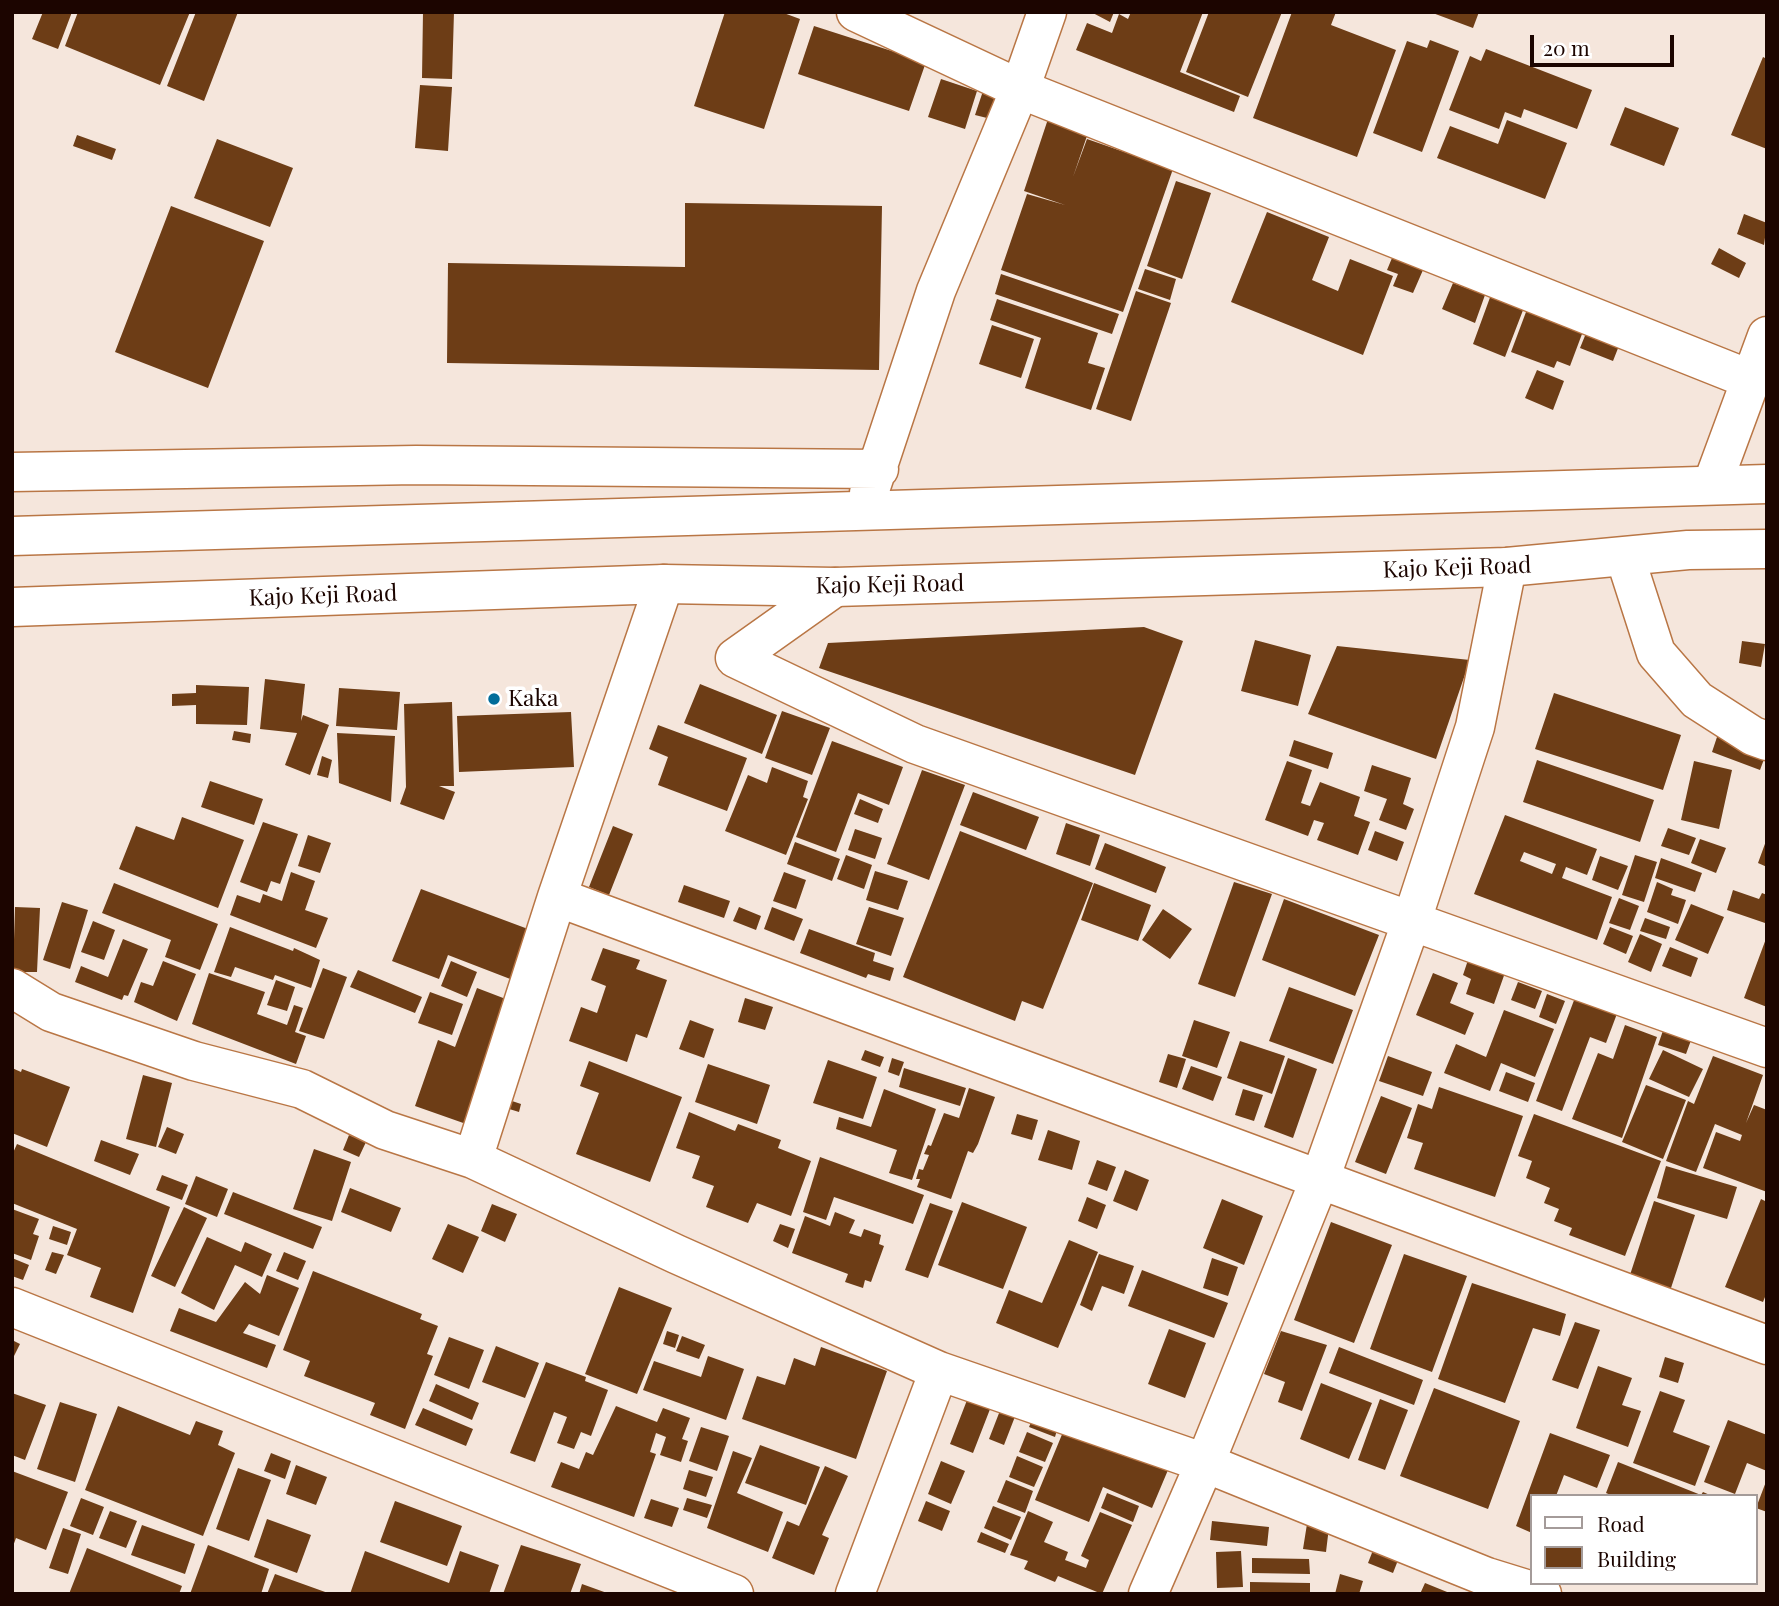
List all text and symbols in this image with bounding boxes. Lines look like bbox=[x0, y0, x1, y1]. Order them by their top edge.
scale bar bbox=[1534, 21, 1678, 65]
text: 20 m bbox=[1543, 33, 1590, 61]
street label: Kajo Keji Road bbox=[1382, 552, 1532, 584]
street label: Kajo Keji Road bbox=[815, 570, 965, 600]
street label: Kajo Keji Road bbox=[248, 580, 398, 612]
place label: Kaka bbox=[508, 685, 558, 713]
marker: Kaka bbox=[486, 691, 502, 707]
legend bbox=[1530, 1494, 1758, 1585]
text: Road bbox=[1597, 1509, 1645, 1537]
text: Building bbox=[1597, 1544, 1676, 1572]

